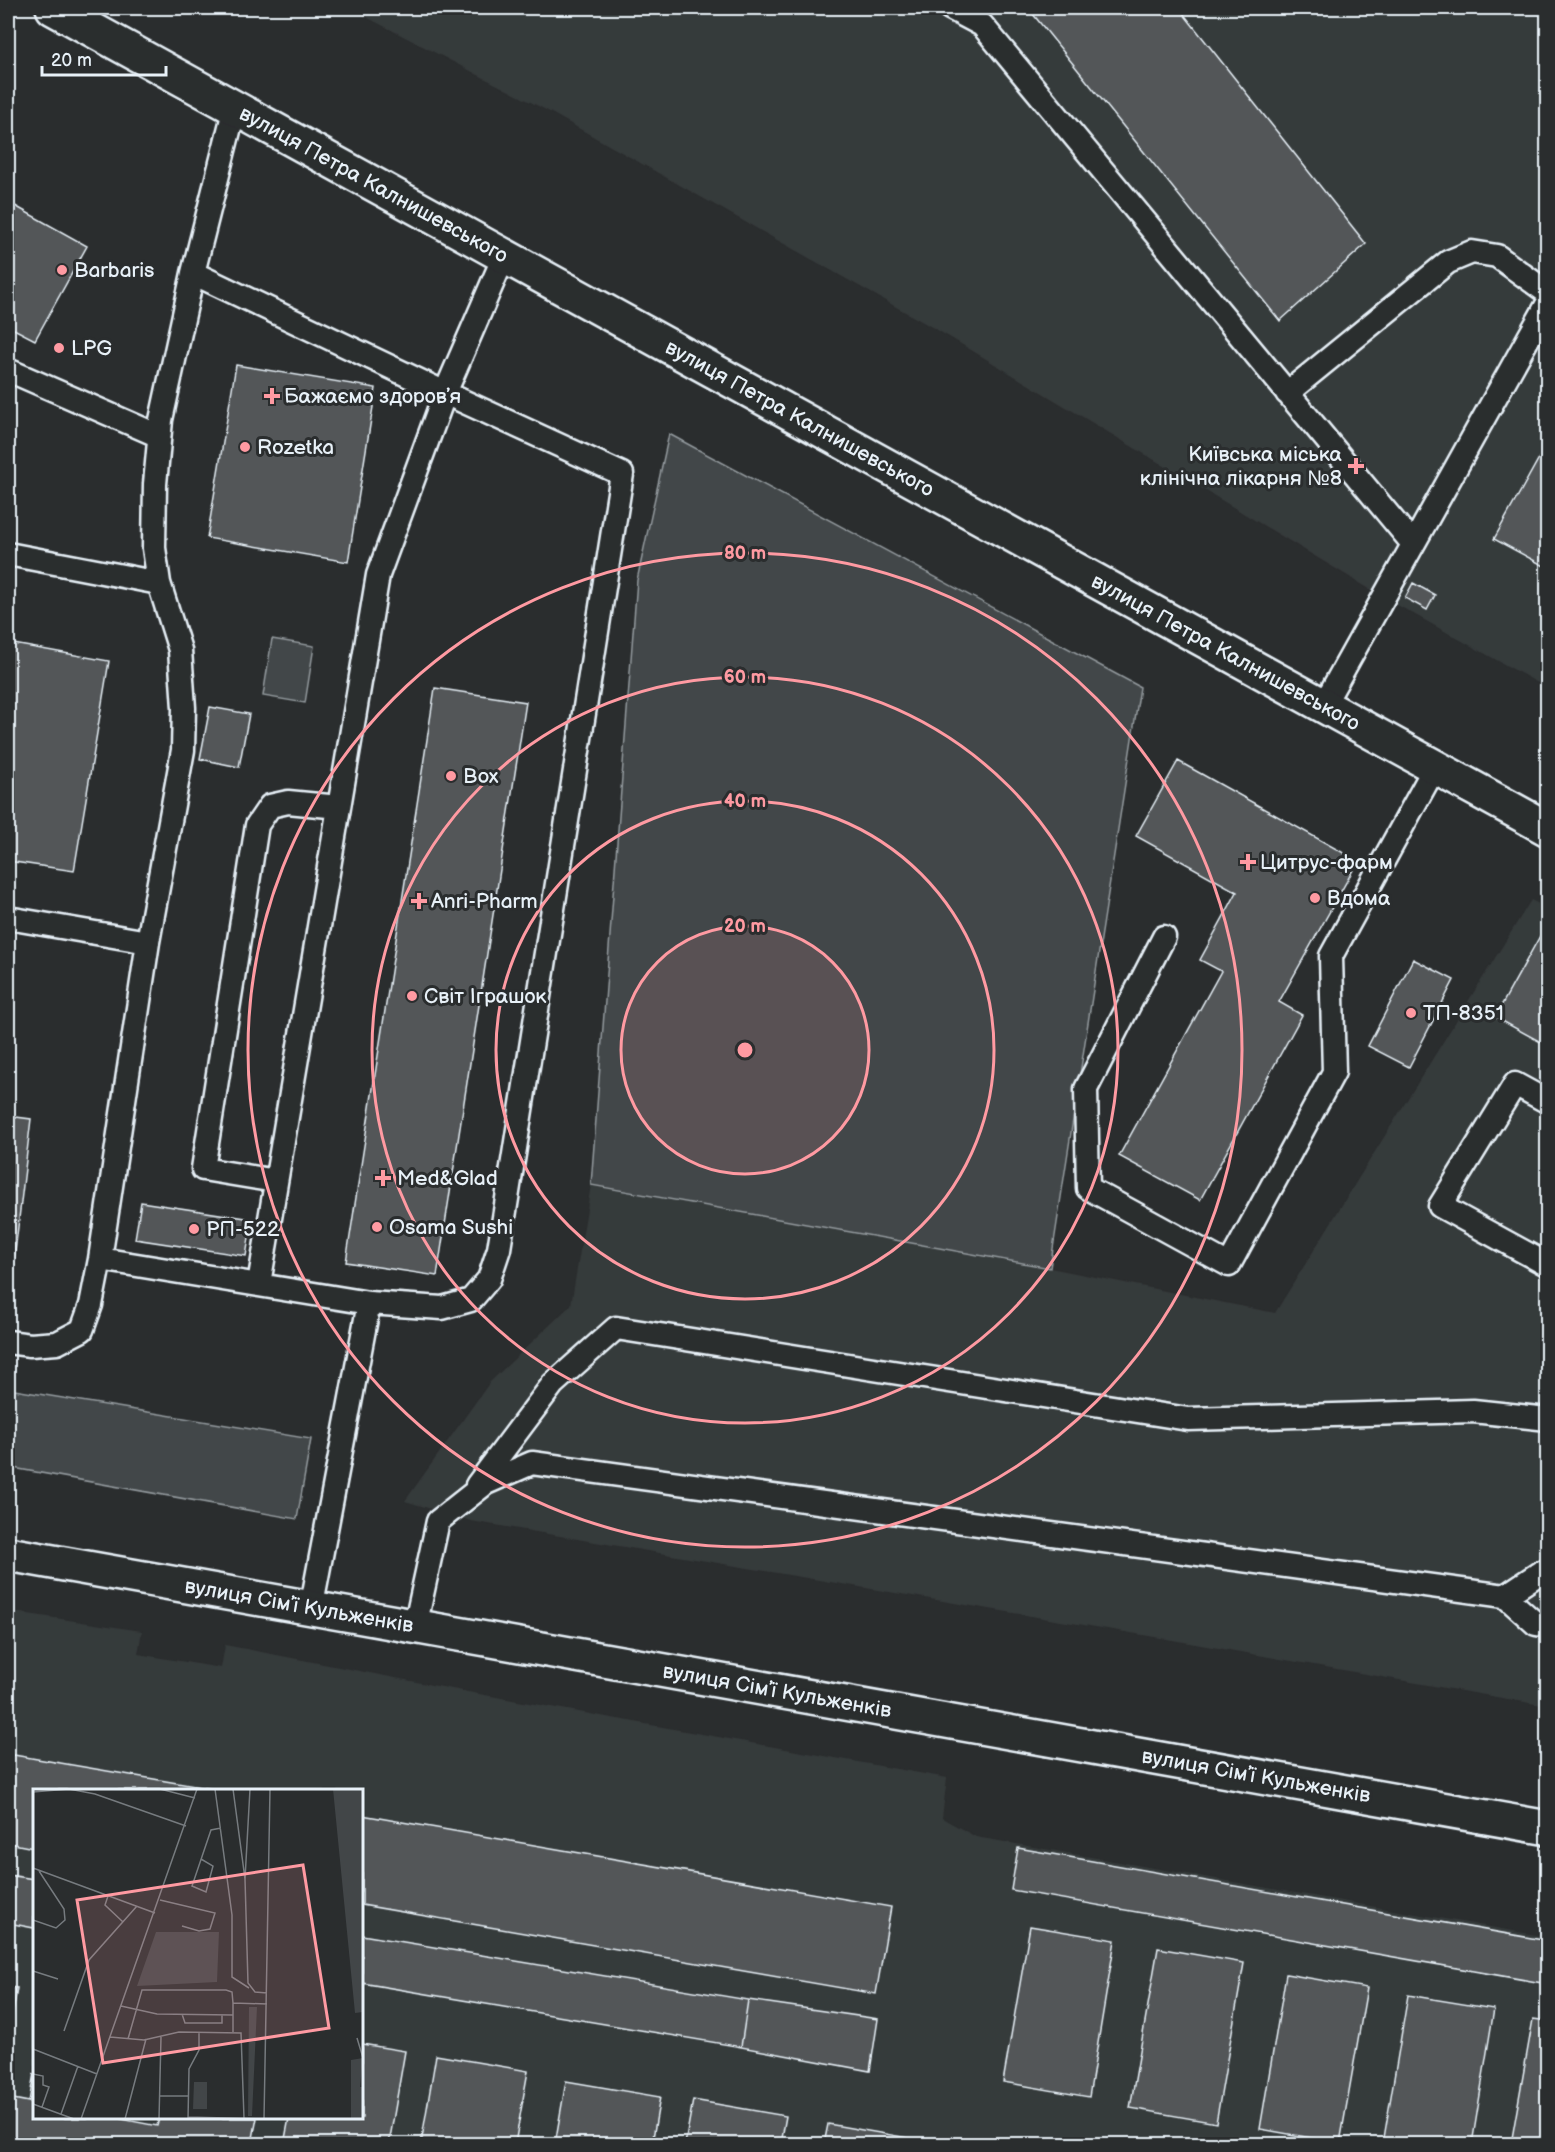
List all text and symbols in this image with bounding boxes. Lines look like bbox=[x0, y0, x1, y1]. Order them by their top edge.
scale bar bbox=[42, 39, 166, 77]
text: 20 m bbox=[51, 50, 92, 71]
street label: вулиця Петра Калнишевського bbox=[235, 100, 513, 268]
place label: Barbaris bbox=[74, 258, 154, 283]
marker: Barbaris bbox=[55, 263, 69, 277]
street label: вулиця Петра Калнишевського bbox=[661, 334, 939, 502]
place label: LPG bbox=[71, 336, 112, 361]
marker: LPG bbox=[52, 341, 66, 355]
place label: Бажаємо здоровʼя bbox=[284, 384, 461, 409]
marker: Бажаємо здоровʼя bbox=[265, 389, 279, 403]
place label: Rozetka bbox=[257, 435, 334, 460]
marker: Rozetka bbox=[238, 440, 252, 454]
place label: Київська міська клінічна лікарня №8 bbox=[1140, 442, 1343, 491]
marker: Київська міська клінічна лікарня №8 bbox=[1347, 457, 1365, 475]
text: 80 m bbox=[724, 543, 766, 564]
street label: вулиця Петра Калнишевського bbox=[1087, 568, 1365, 736]
text: 60 m bbox=[724, 667, 766, 688]
place label: Box bbox=[463, 764, 499, 789]
marker: Box bbox=[444, 769, 458, 783]
text: 40 m bbox=[724, 791, 766, 812]
place label: Цитрус-фарм bbox=[1260, 850, 1393, 875]
marker: Цитрус-фарм bbox=[1241, 855, 1255, 869]
place label: Вдома bbox=[1327, 886, 1391, 911]
place label: Anri-Pharm bbox=[431, 889, 538, 914]
marker: Вдома bbox=[1308, 891, 1322, 905]
marker: Anri-Pharm bbox=[412, 894, 426, 908]
text: 20 m bbox=[724, 916, 766, 937]
place label: Світ Іграшок bbox=[424, 984, 547, 1009]
marker: Світ Іграшок bbox=[405, 989, 419, 1003]
place label: ТП-8351 bbox=[1423, 1001, 1504, 1026]
marker: ТП-8351 bbox=[1404, 1006, 1418, 1020]
centre of rings bbox=[735, 1040, 755, 1060]
place label: Med&Glad bbox=[397, 1166, 498, 1191]
marker: Med&Glad bbox=[374, 1169, 392, 1187]
place label: Osama Sushi bbox=[389, 1215, 513, 1240]
place label: РП-522 bbox=[206, 1217, 280, 1242]
marker: Osama Sushi bbox=[370, 1220, 384, 1234]
marker: РП-522 bbox=[187, 1222, 201, 1236]
street label: вулиця Сімʼї Кульженків bbox=[183, 1574, 415, 1638]
street label: вулиця Сімʼї Кульженків bbox=[661, 1659, 893, 1723]
street label: вулиця Сімʼї Кульженків bbox=[1140, 1744, 1372, 1808]
inset map bbox=[33, 1789, 363, 2119]

